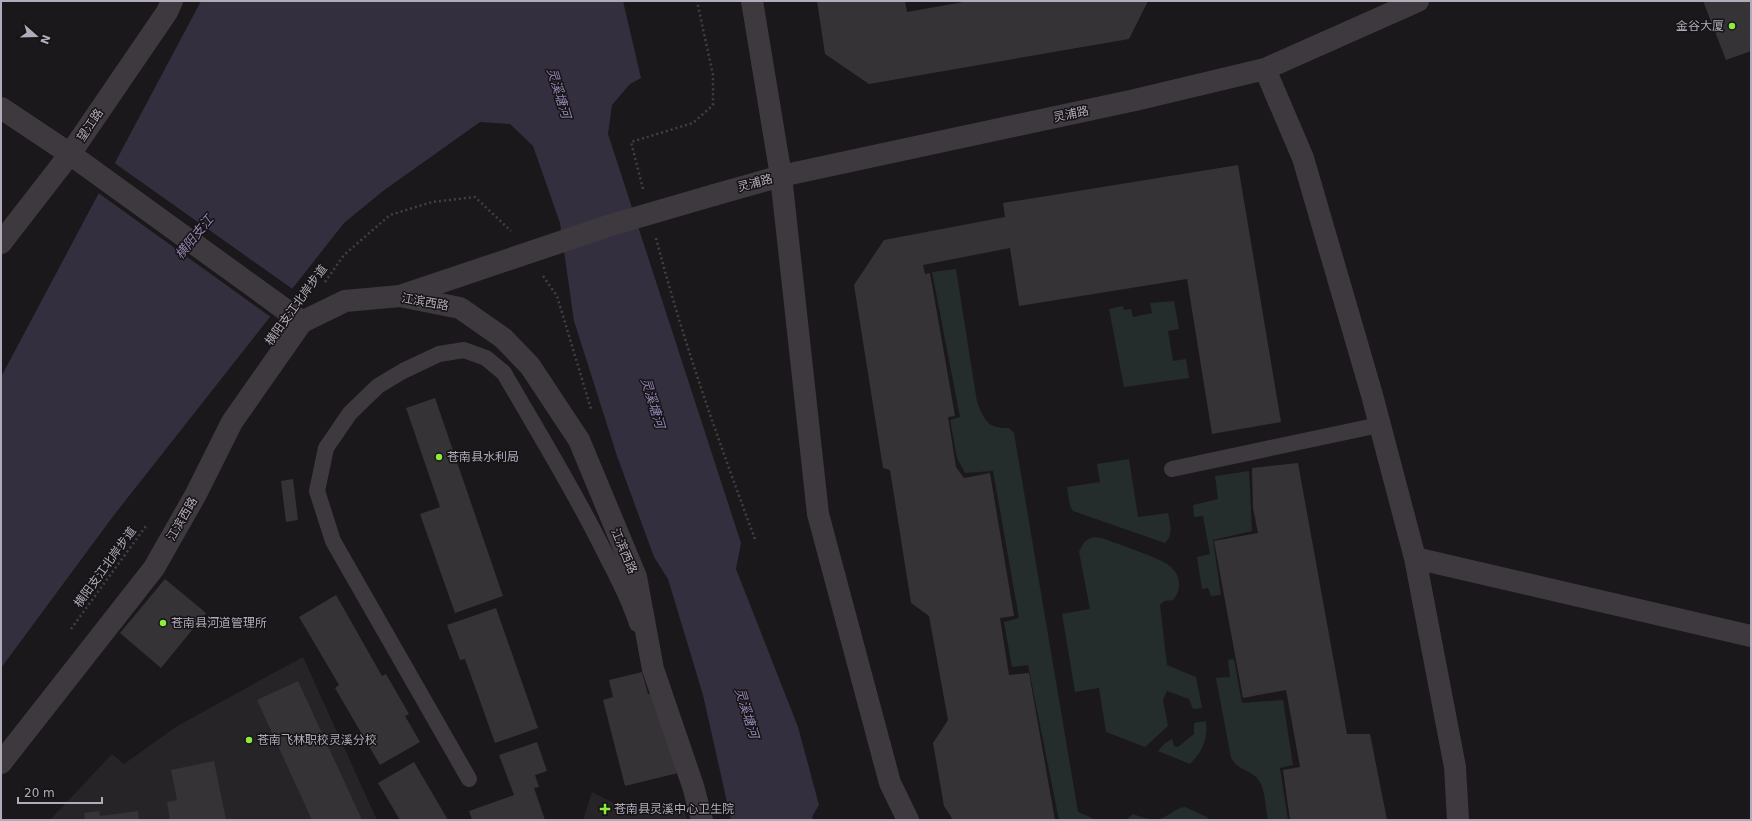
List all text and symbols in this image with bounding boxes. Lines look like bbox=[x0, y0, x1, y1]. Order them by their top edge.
north arrow bbox=[16, 16, 56, 56]
place label: 金谷大厦 bbox=[1676, 19, 1724, 33]
marker: 金谷大厦 bbox=[1727, 21, 1737, 31]
text: N bbox=[37, 33, 53, 46]
water label: 灵溪塘河 bbox=[544, 66, 575, 123]
street label: 灵浦路 bbox=[1052, 103, 1090, 125]
street label: 望江路 bbox=[74, 106, 106, 144]
street label: 灵浦路 bbox=[736, 172, 774, 194]
water label: 横阳支江 bbox=[172, 211, 217, 262]
street label: 横阳支江北岸步道 bbox=[262, 262, 330, 348]
street label: 江滨西路 bbox=[400, 291, 450, 313]
water label: 灵溪塘河 bbox=[638, 376, 669, 433]
place label: 苍南县水利局 bbox=[447, 450, 519, 464]
marker: 苍南县水利局 bbox=[434, 452, 444, 462]
street label: 江滨西路 bbox=[164, 495, 200, 543]
street label: 横阳支江北岸步道 bbox=[71, 524, 139, 610]
street label: 江滨西路 bbox=[608, 526, 640, 576]
place label: 苍南县河道管理所 bbox=[171, 616, 267, 630]
marker: 苍南县河道管理所 bbox=[158, 618, 168, 628]
water label: 灵溪塘河 bbox=[732, 686, 763, 743]
place label: 苍南飞林职校灵溪分校 bbox=[257, 733, 377, 747]
marker: 苍南飞林职校灵溪分校 bbox=[244, 735, 254, 745]
scale bar bbox=[18, 779, 102, 805]
text: 20 m bbox=[24, 786, 55, 800]
place label: 苍南县灵溪中心卫生院 bbox=[614, 802, 734, 816]
marker: 苍南县灵溪中心卫生院 bbox=[599, 803, 611, 815]

